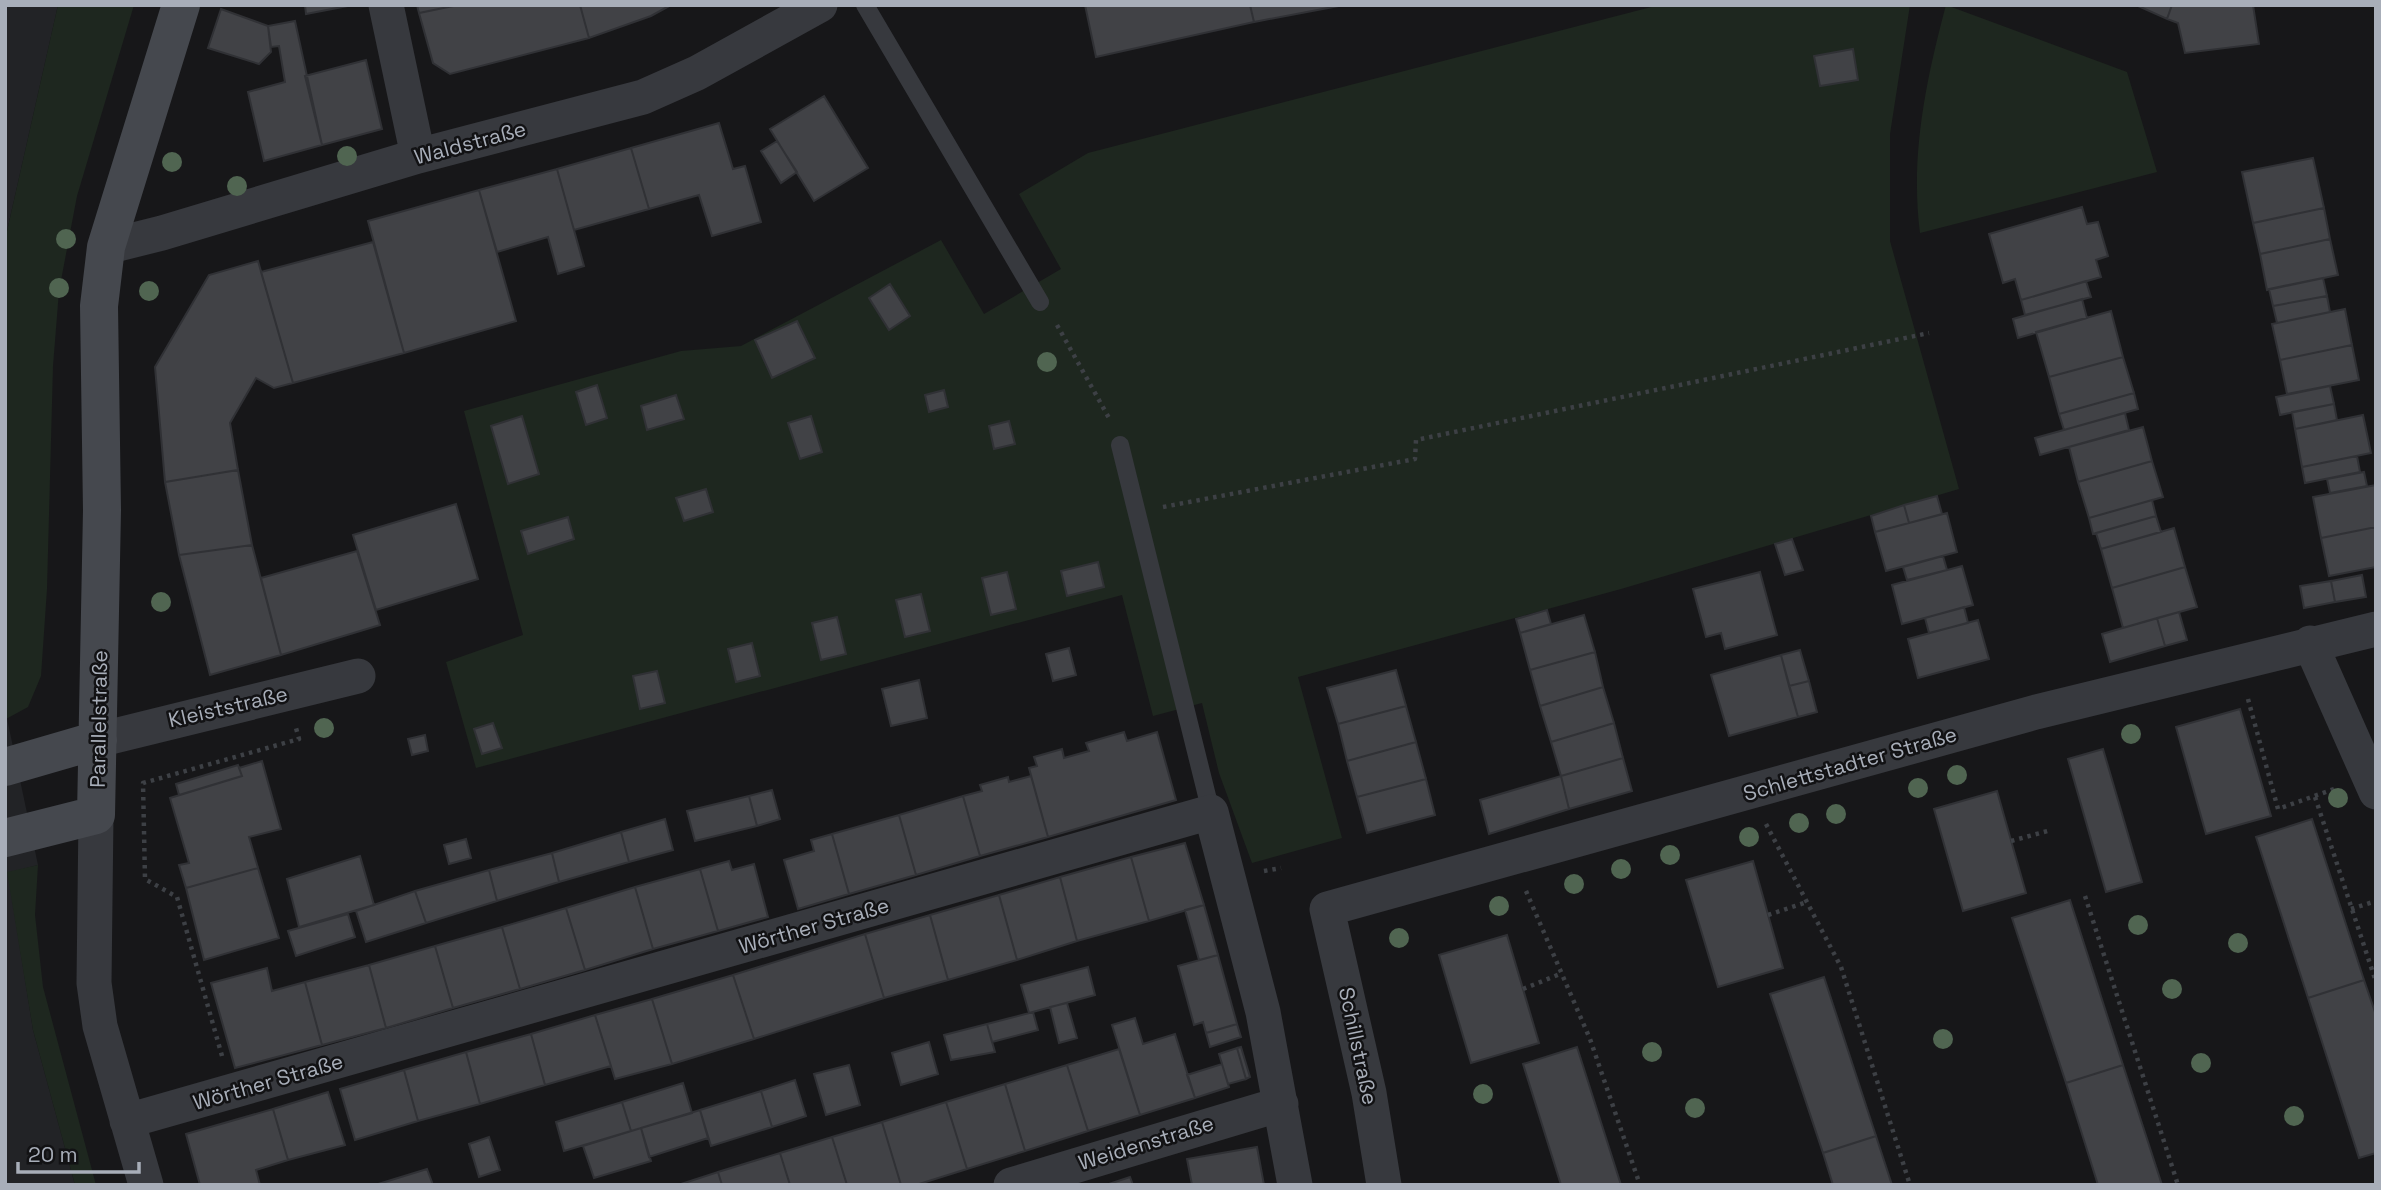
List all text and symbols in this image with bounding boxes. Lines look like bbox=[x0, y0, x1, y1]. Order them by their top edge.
street label: Waldstraße bbox=[411, 115, 529, 170]
street label: Parallelstraße bbox=[84, 650, 113, 788]
street label: Kleiststraße bbox=[166, 680, 290, 733]
street label: Schlettstadter Straße bbox=[1740, 720, 1960, 807]
street label: Wörther Straße bbox=[736, 891, 892, 960]
street label: Schillstraße bbox=[1333, 985, 1384, 1107]
street label: Wörther Straße bbox=[190, 1047, 346, 1116]
street label: Weidenstraße bbox=[1075, 1109, 1217, 1176]
scale bar bbox=[18, 1130, 138, 1174]
text: 20 m bbox=[28, 1141, 78, 1168]

